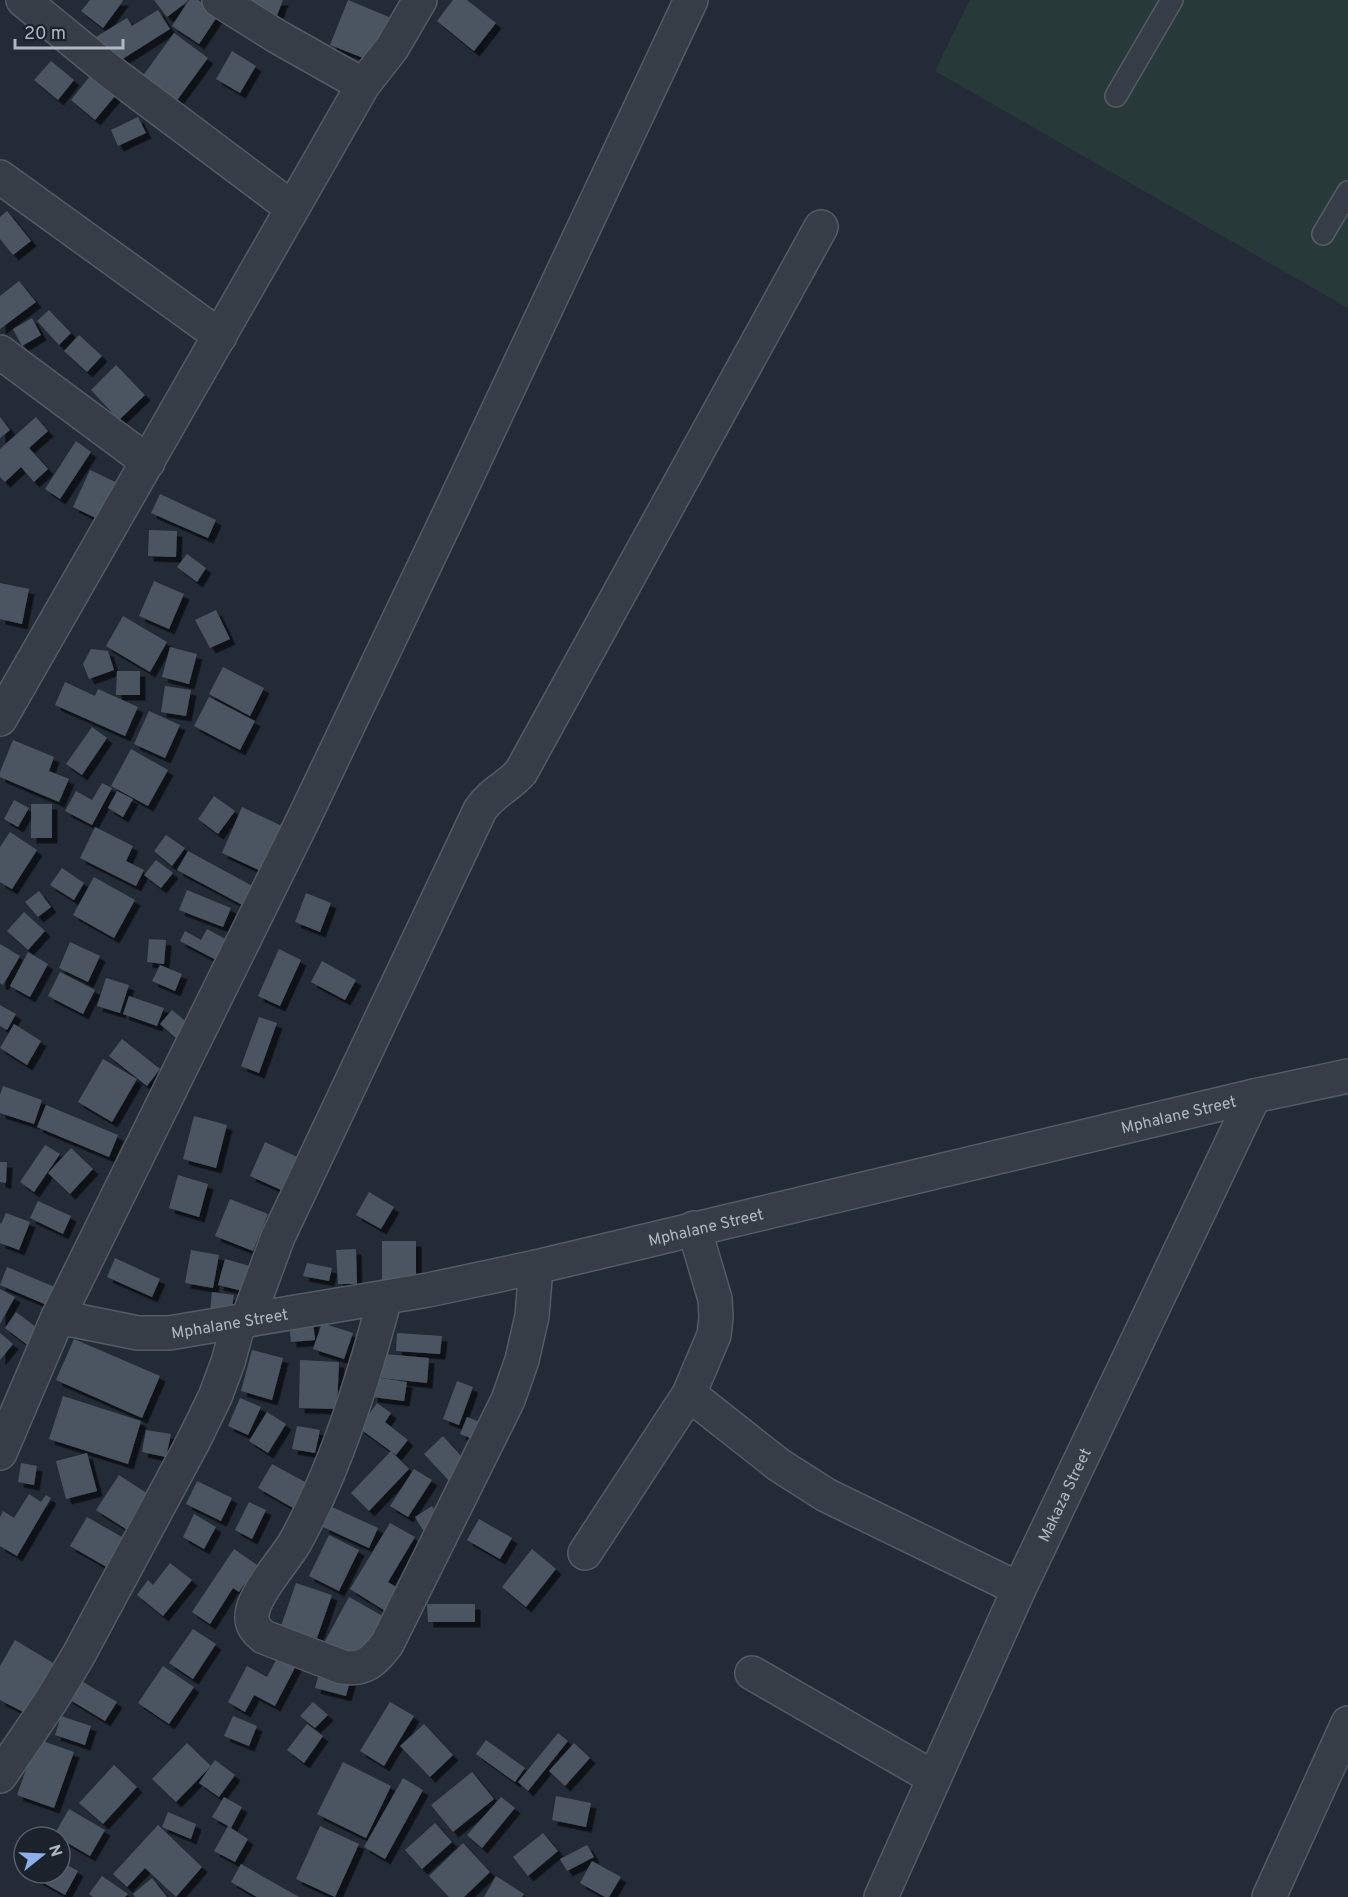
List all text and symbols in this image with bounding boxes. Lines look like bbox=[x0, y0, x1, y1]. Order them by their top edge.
scale bar bbox=[15, 12, 123, 50]
text: 20 m bbox=[24, 23, 66, 46]
street label: Mphalane Street bbox=[1119, 1093, 1239, 1139]
street label: Mphalane Street bbox=[646, 1205, 766, 1252]
street label: Mphalane Street bbox=[170, 1305, 290, 1344]
street label: Makaza Street bbox=[1035, 1445, 1097, 1546]
north arrow bbox=[12, 1825, 72, 1885]
text: N bbox=[43, 1842, 66, 1860]

